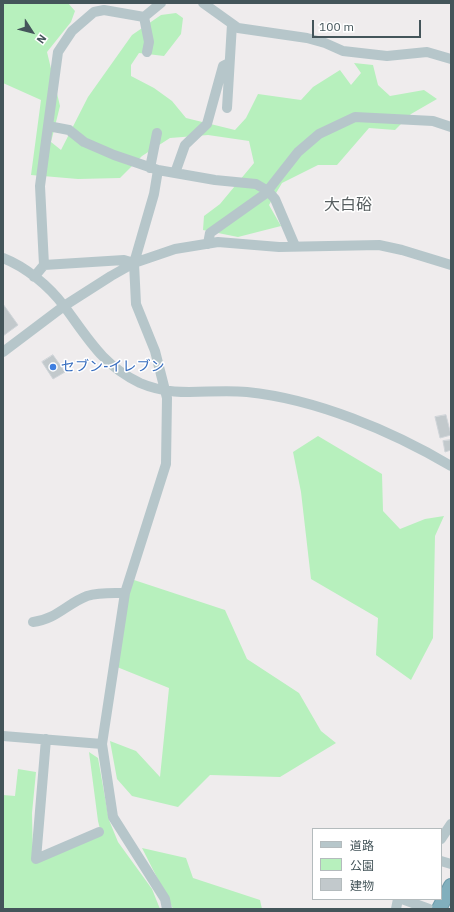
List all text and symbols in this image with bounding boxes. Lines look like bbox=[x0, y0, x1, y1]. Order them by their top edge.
north arrow bbox=[12, 12, 52, 52]
scale bar bbox=[314, 12, 423, 38]
text: 100 m bbox=[319, 19, 354, 34]
text: N bbox=[34, 32, 50, 46]
district label: 大白硲 bbox=[324, 195, 372, 215]
place label: セブン-イレブン bbox=[61, 359, 165, 375]
marker: セブン-イレブン bbox=[48, 362, 58, 372]
legend bbox=[312, 828, 442, 900]
text: 道路 bbox=[350, 838, 374, 853]
text: 公園 bbox=[350, 858, 374, 873]
text: 建物 bbox=[350, 878, 374, 893]

